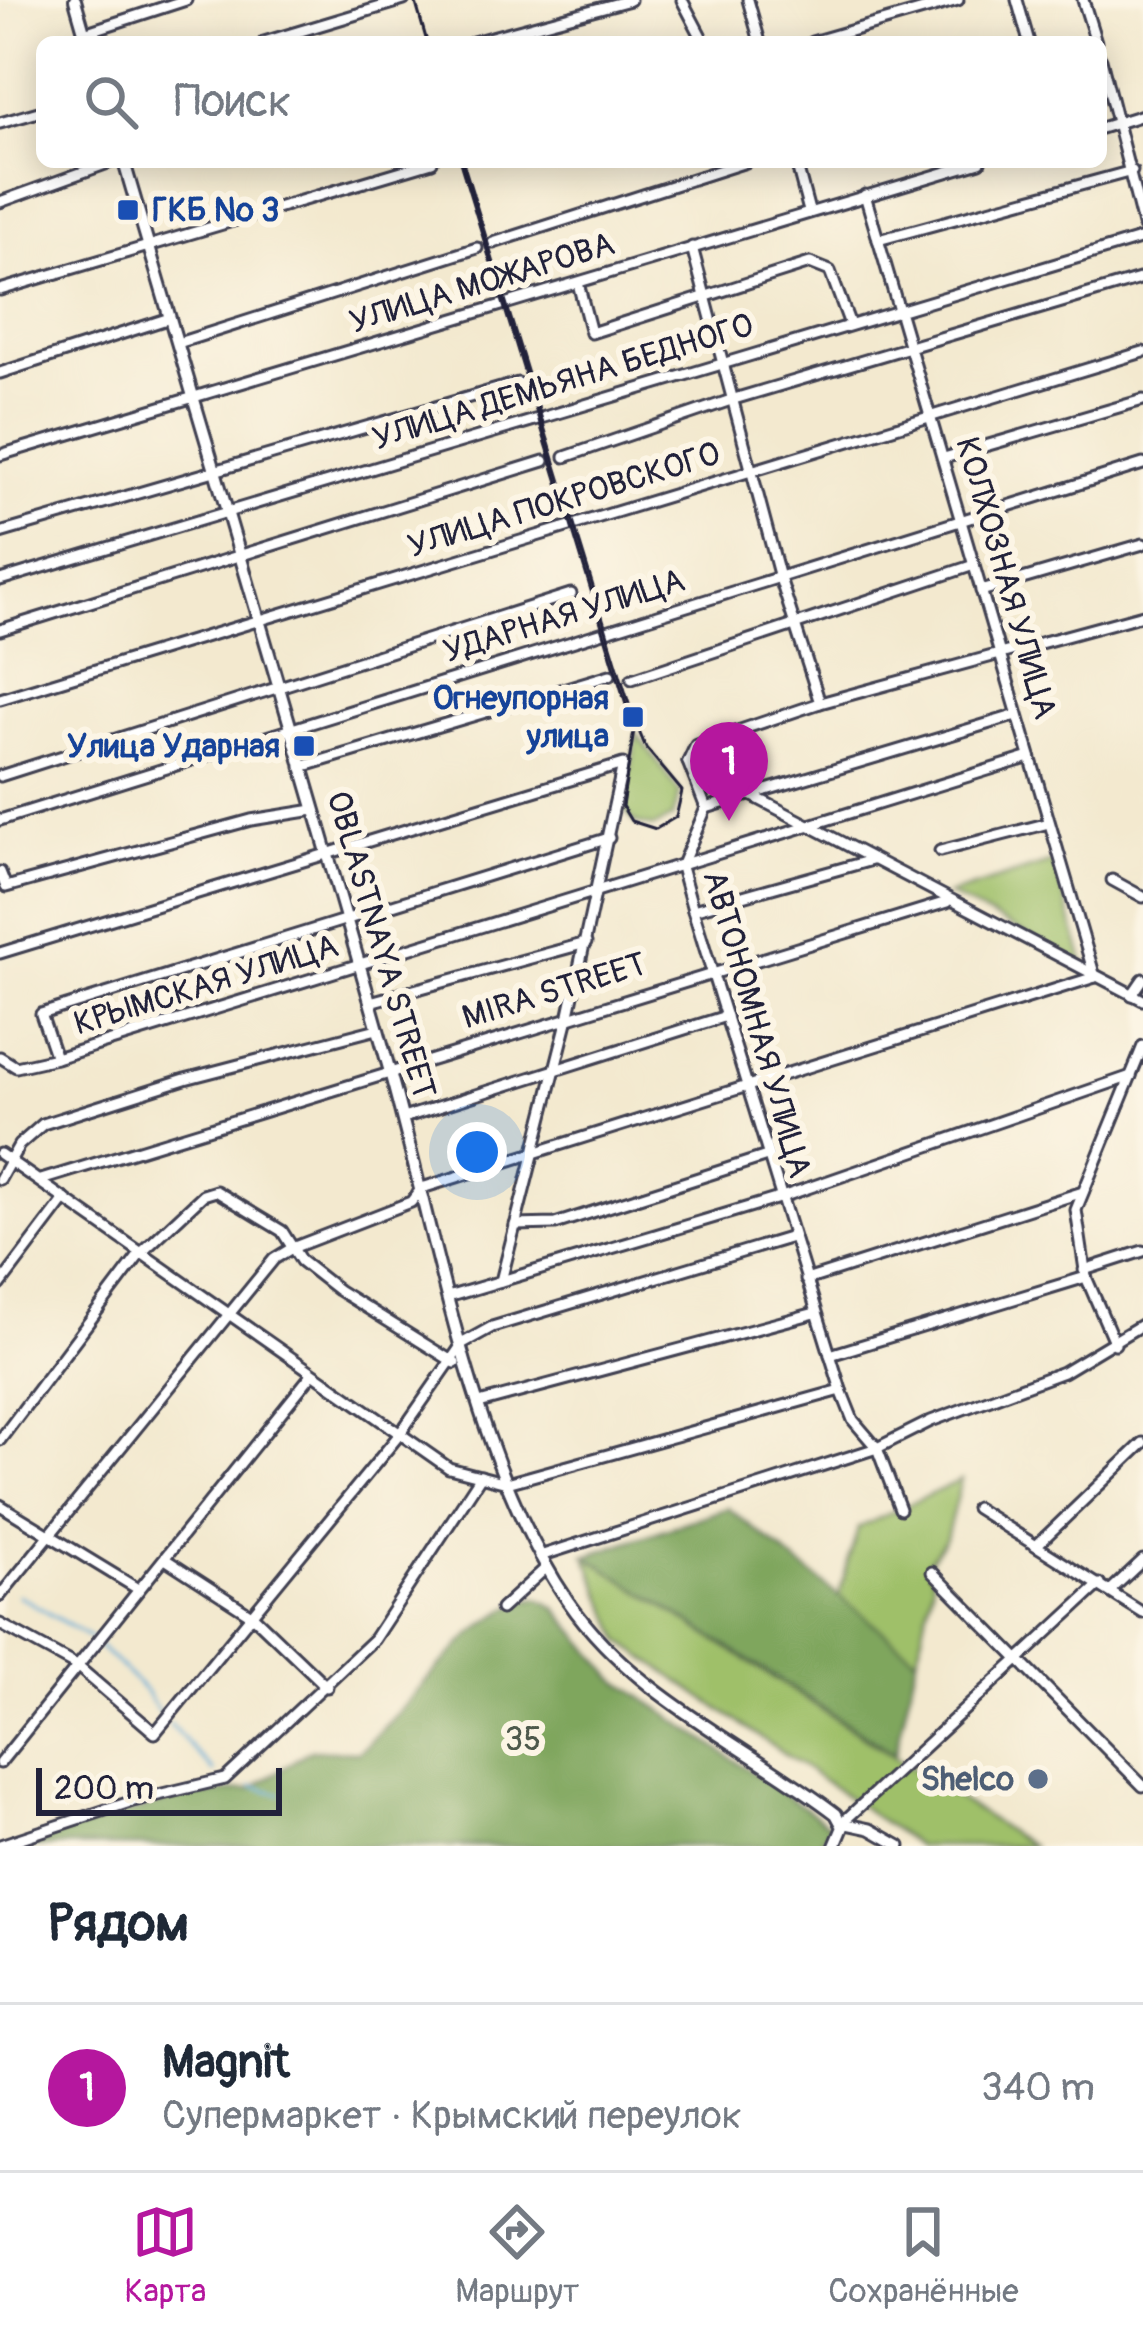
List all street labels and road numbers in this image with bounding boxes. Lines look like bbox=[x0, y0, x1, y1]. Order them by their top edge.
street label: УЛИЦА МОЖАРОВА bbox=[345, 223, 619, 343]
street label: УЛИЦА ДЕМЬЯНА БЕДНОГО bbox=[368, 305, 758, 459]
street label: КОЛХОЗНАЯ УЛИЦА bbox=[946, 432, 1066, 724]
street label: УЛИЦА ПОКРОВСКОГО bbox=[403, 433, 725, 567]
street label: УДАРНАЯ УЛИЦА bbox=[438, 560, 690, 672]
street label: OBLASTNAYA STREET bbox=[317, 787, 445, 1103]
street label: АВТОНОМНАЯ УЛИЦА bbox=[693, 866, 821, 1182]
street label: КРЫМСКАЯ УЛИЦА bbox=[69, 925, 343, 1045]
street label: MIRA STREET bbox=[457, 944, 651, 1038]

